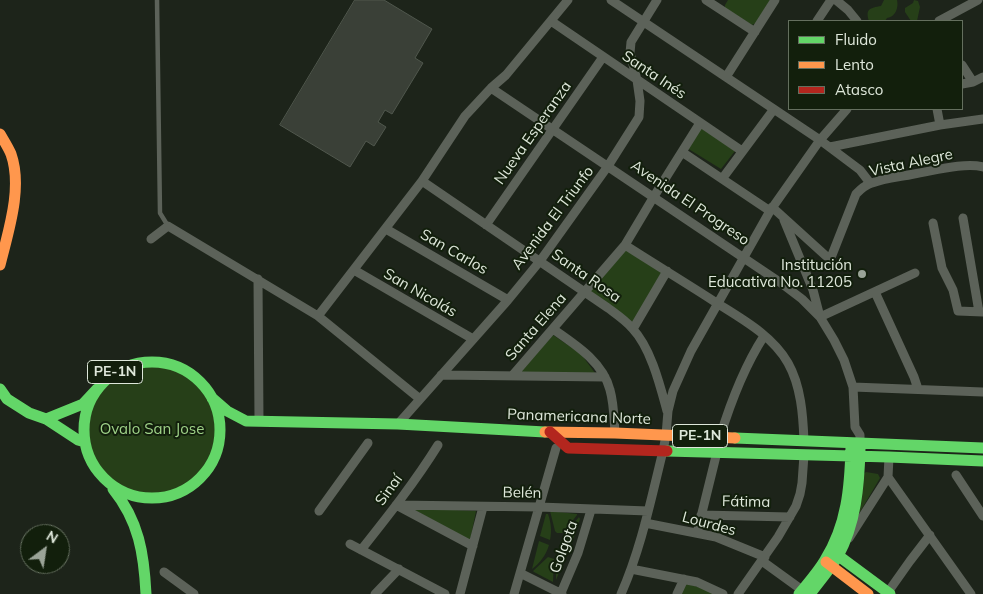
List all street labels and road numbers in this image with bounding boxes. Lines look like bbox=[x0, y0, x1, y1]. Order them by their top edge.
street label: Santa Inés bbox=[618, 47, 690, 103]
street label: Nueva Esperanza bbox=[491, 78, 575, 188]
street label: Vista Alegre bbox=[868, 145, 954, 181]
street label: Avenida El Progreso bbox=[627, 157, 753, 249]
street label: Avenida El Triunfo bbox=[508, 163, 598, 273]
street label: San Carlos bbox=[417, 225, 491, 279]
street label: Santa Rosa bbox=[548, 246, 624, 306]
street label: San Nicolás bbox=[380, 265, 460, 321]
street label: Santa Elena bbox=[502, 290, 570, 364]
road number: PE-1N bbox=[88, 361, 142, 384]
street label: Panamericana Norte bbox=[507, 406, 651, 428]
road number: PE-1N bbox=[672, 424, 728, 448]
street label: Sinaí bbox=[372, 471, 406, 509]
street label: Belén bbox=[502, 484, 542, 502]
street label: Fátima bbox=[722, 493, 770, 511]
street label: Lourdes bbox=[680, 508, 738, 540]
street label: Golgota bbox=[546, 518, 582, 576]

